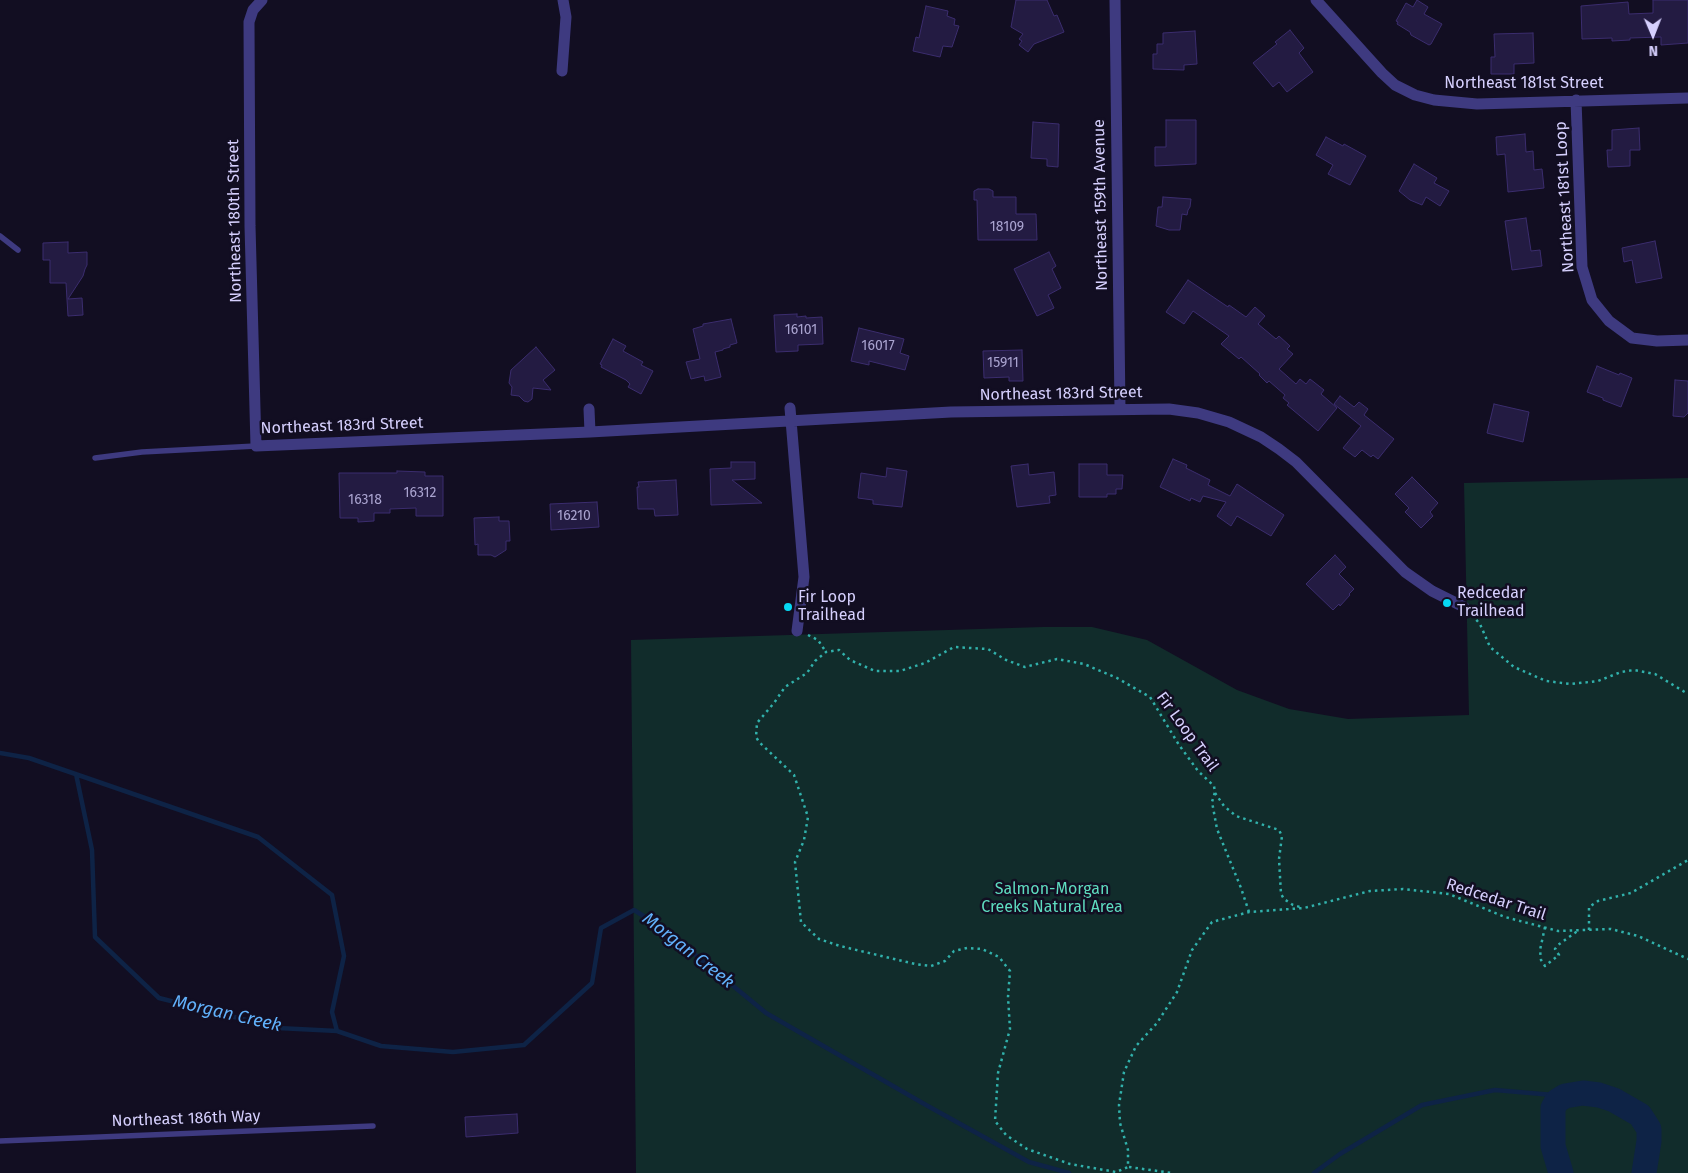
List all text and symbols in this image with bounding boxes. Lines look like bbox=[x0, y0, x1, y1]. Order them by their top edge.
north arrow bbox=[1628, 10, 1678, 60]
text: N bbox=[1648, 42, 1658, 59]
street label: Northeast 181st Street bbox=[1444, 74, 1604, 94]
street label: Northeast 159th Avenue bbox=[1090, 119, 1112, 291]
street label: Northeast 181st Loop bbox=[1551, 121, 1579, 273]
street label: Northeast 180th Street bbox=[224, 139, 246, 303]
house number: 18109 bbox=[990, 219, 1024, 235]
house number: 16101 bbox=[785, 322, 817, 338]
house number: 16017 bbox=[861, 338, 895, 354]
house number: 15911 bbox=[987, 355, 1019, 371]
street label: Northeast 183rd Street bbox=[979, 383, 1143, 405]
street label: Northeast 183rd Street bbox=[260, 414, 424, 438]
house number: 16312 bbox=[403, 485, 437, 501]
house number: 16318 bbox=[348, 492, 382, 508]
house number: 16210 bbox=[557, 508, 591, 524]
place label: Redcedar Trailhead bbox=[1457, 584, 1525, 622]
place label: Fir Loop Trailhead bbox=[798, 588, 866, 626]
marker: Redcedar Trailhead bbox=[1441, 597, 1453, 609]
marker: Fir Loop Trailhead bbox=[782, 601, 794, 613]
street label: Fir Loop Trail bbox=[1152, 689, 1222, 775]
street label: Redcedar Trail bbox=[1444, 875, 1548, 925]
park label: Salmon-Morgan Creeks Natural Area bbox=[981, 880, 1123, 918]
water label: Morgan Creek bbox=[638, 908, 738, 994]
water label: Morgan Creek bbox=[171, 991, 283, 1037]
street label: Northeast 186th Way bbox=[111, 1107, 261, 1131]

